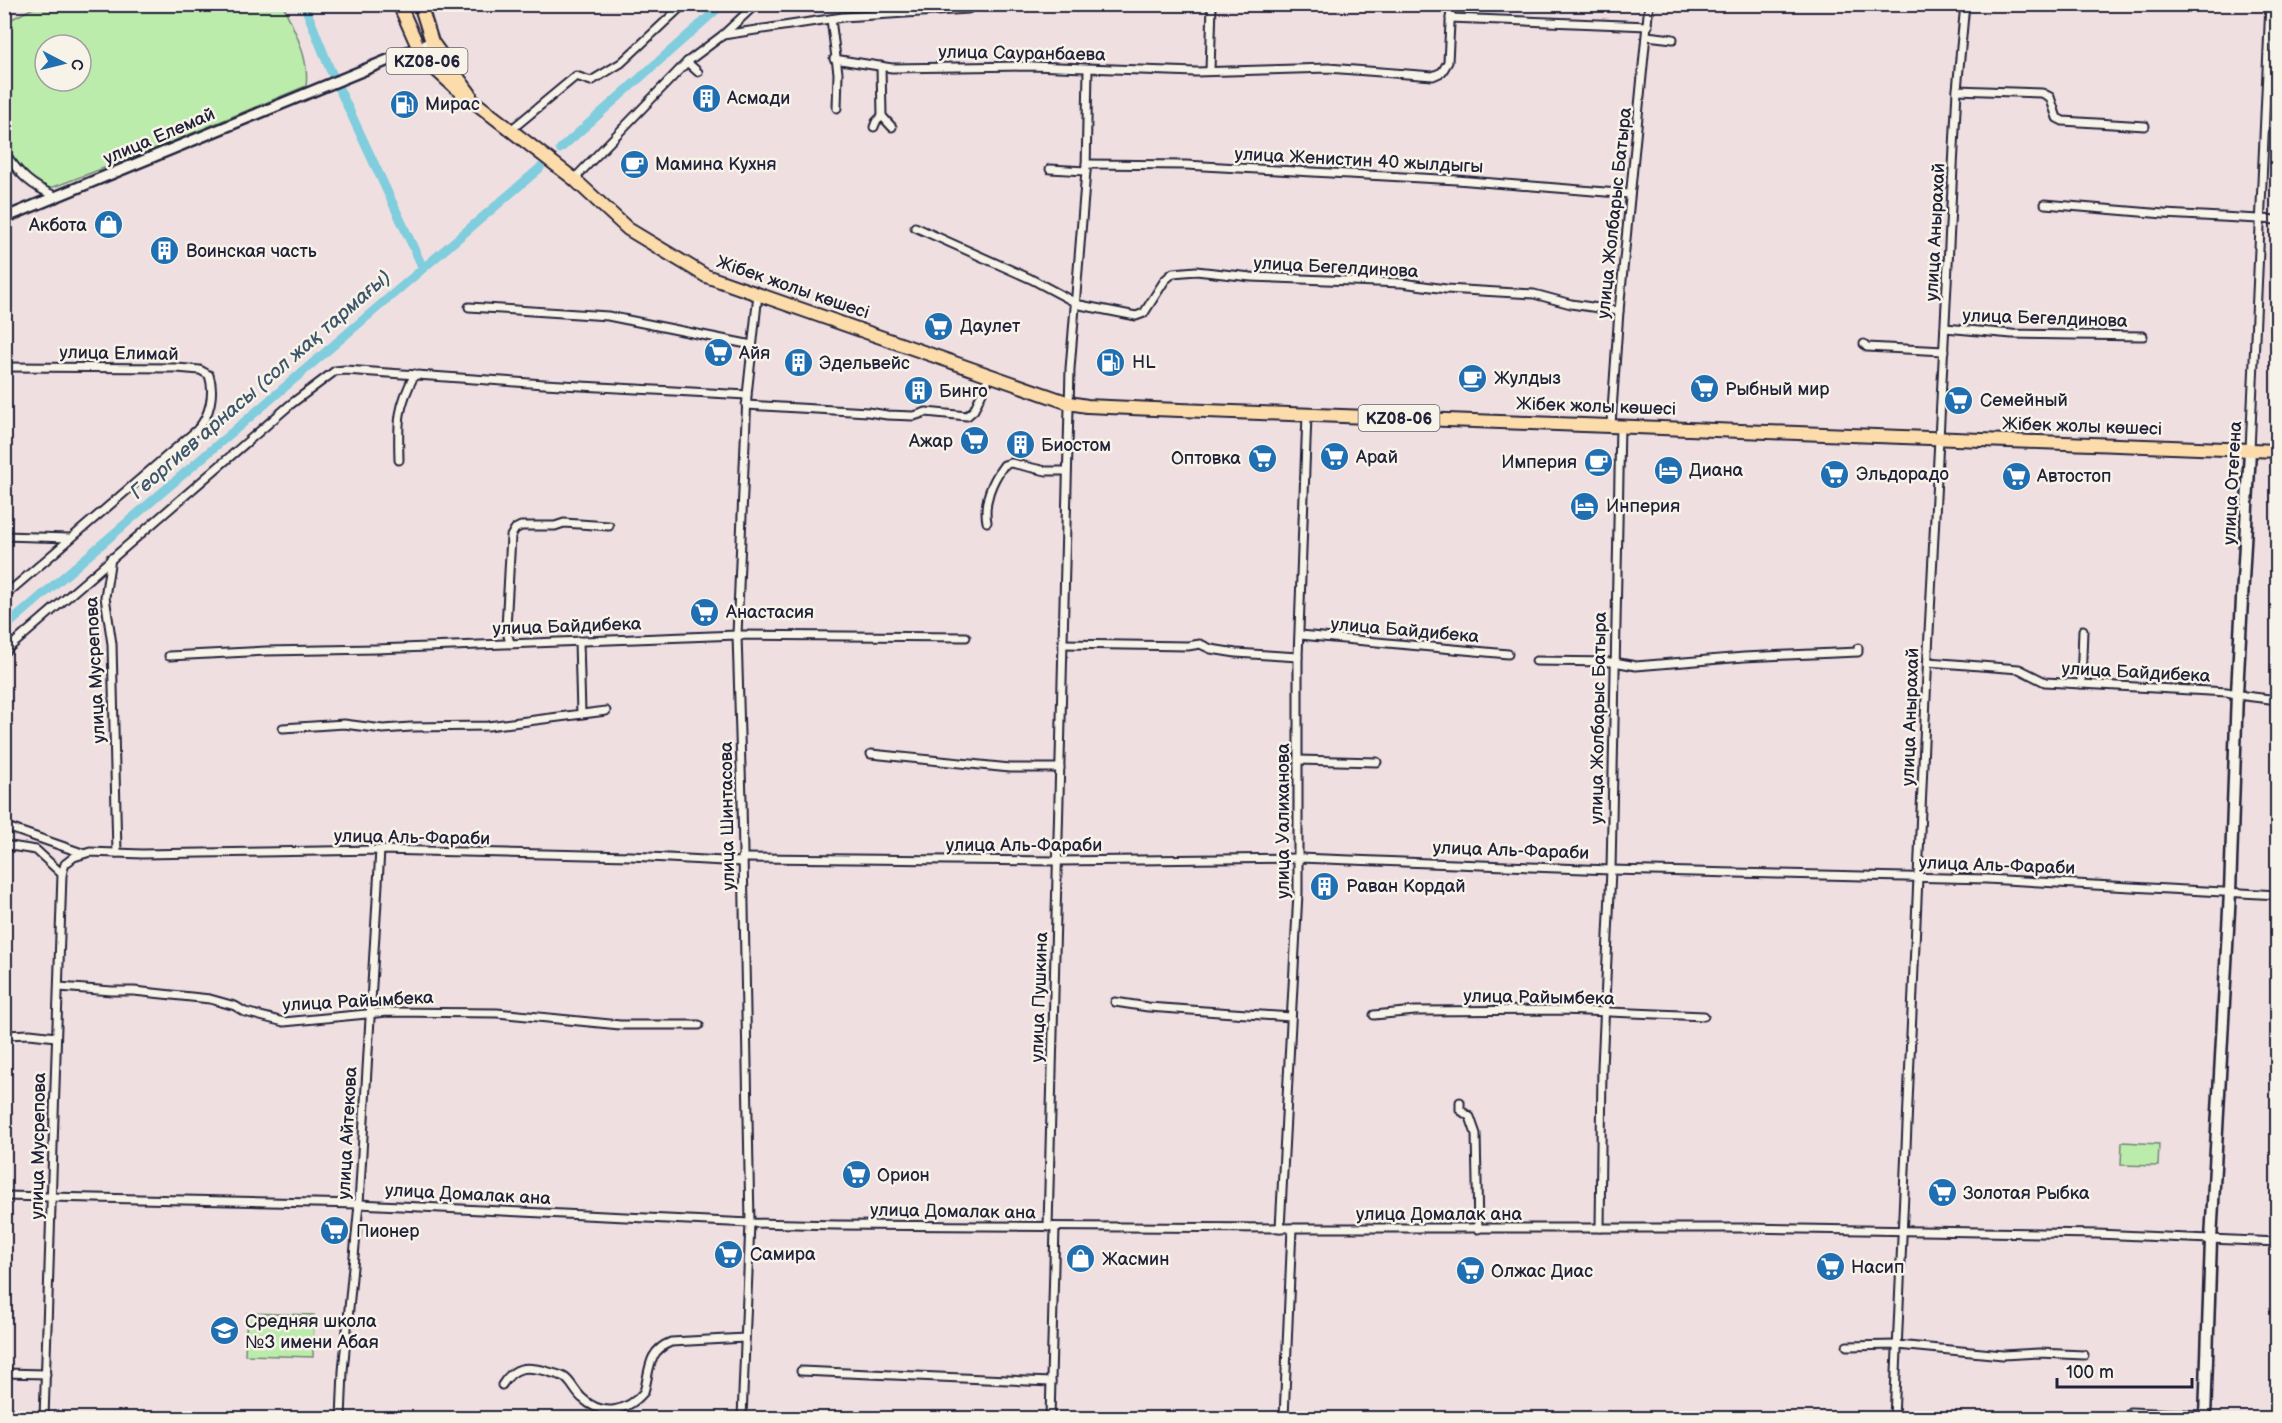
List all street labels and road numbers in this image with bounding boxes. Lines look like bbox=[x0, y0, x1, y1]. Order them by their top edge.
street label: улица Сауранбаева bbox=[938, 42, 1106, 65]
road number: KZ08-06 bbox=[386, 48, 468, 74]
street label: улица Елемай bbox=[100, 103, 218, 169]
street label: улица Жолбарыс Батыра bbox=[1593, 106, 1636, 320]
street label: улица Женистин 40 жылдыгы bbox=[1234, 143, 1484, 178]
street label: улица Анырахай bbox=[1921, 162, 1950, 302]
street label: Жібек жолы көшесі bbox=[714, 251, 872, 324]
street label: улица Бегелдинова bbox=[1253, 253, 1419, 282]
street label: улица Бегелдинова bbox=[1962, 305, 2128, 332]
street label: улица Елимай bbox=[59, 342, 179, 365]
street label: Жібек жолы көшесі bbox=[1515, 393, 1677, 420]
road number: KZ08-06 bbox=[1358, 405, 1440, 431]
street label: Жібек жолы көшесі bbox=[2001, 413, 2163, 440]
street label: улица Отегена bbox=[2219, 420, 2246, 545]
street label: улица Мусрепова bbox=[81, 596, 110, 744]
street label: улица Жолбарыс Батыра bbox=[1586, 611, 1611, 824]
street label: улица Байдибека bbox=[492, 613, 642, 640]
street label: улица Байдибека bbox=[1330, 614, 1480, 647]
street label: улица Анырахай bbox=[1898, 648, 1923, 787]
street label: улица Байдибека bbox=[2061, 658, 2211, 687]
street label: улица Шинтасова bbox=[716, 741, 739, 891]
street label: улица Уалиханова bbox=[1273, 743, 1294, 899]
street label: улица Аль-Фараби bbox=[334, 826, 490, 849]
street label: улица Аль-Фараби bbox=[946, 835, 1102, 856]
street label: улица Аль-Фараби bbox=[1432, 837, 1590, 864]
street label: улица Аль-Фараби bbox=[1918, 852, 2076, 879]
street label: улица Пушкина bbox=[1027, 931, 1052, 1063]
street label: улица Райымбека bbox=[1463, 986, 1615, 1009]
street label: улица Райымбека bbox=[282, 987, 435, 1016]
street label: улица Айтекова bbox=[334, 1066, 361, 1200]
street label: улица Мусрепова bbox=[27, 1072, 50, 1220]
street label: улица Домалак ана bbox=[384, 1180, 552, 1209]
street label: улица Домалак ана bbox=[870, 1200, 1037, 1223]
street label: улица Домалак ана bbox=[1356, 1204, 1522, 1225]

